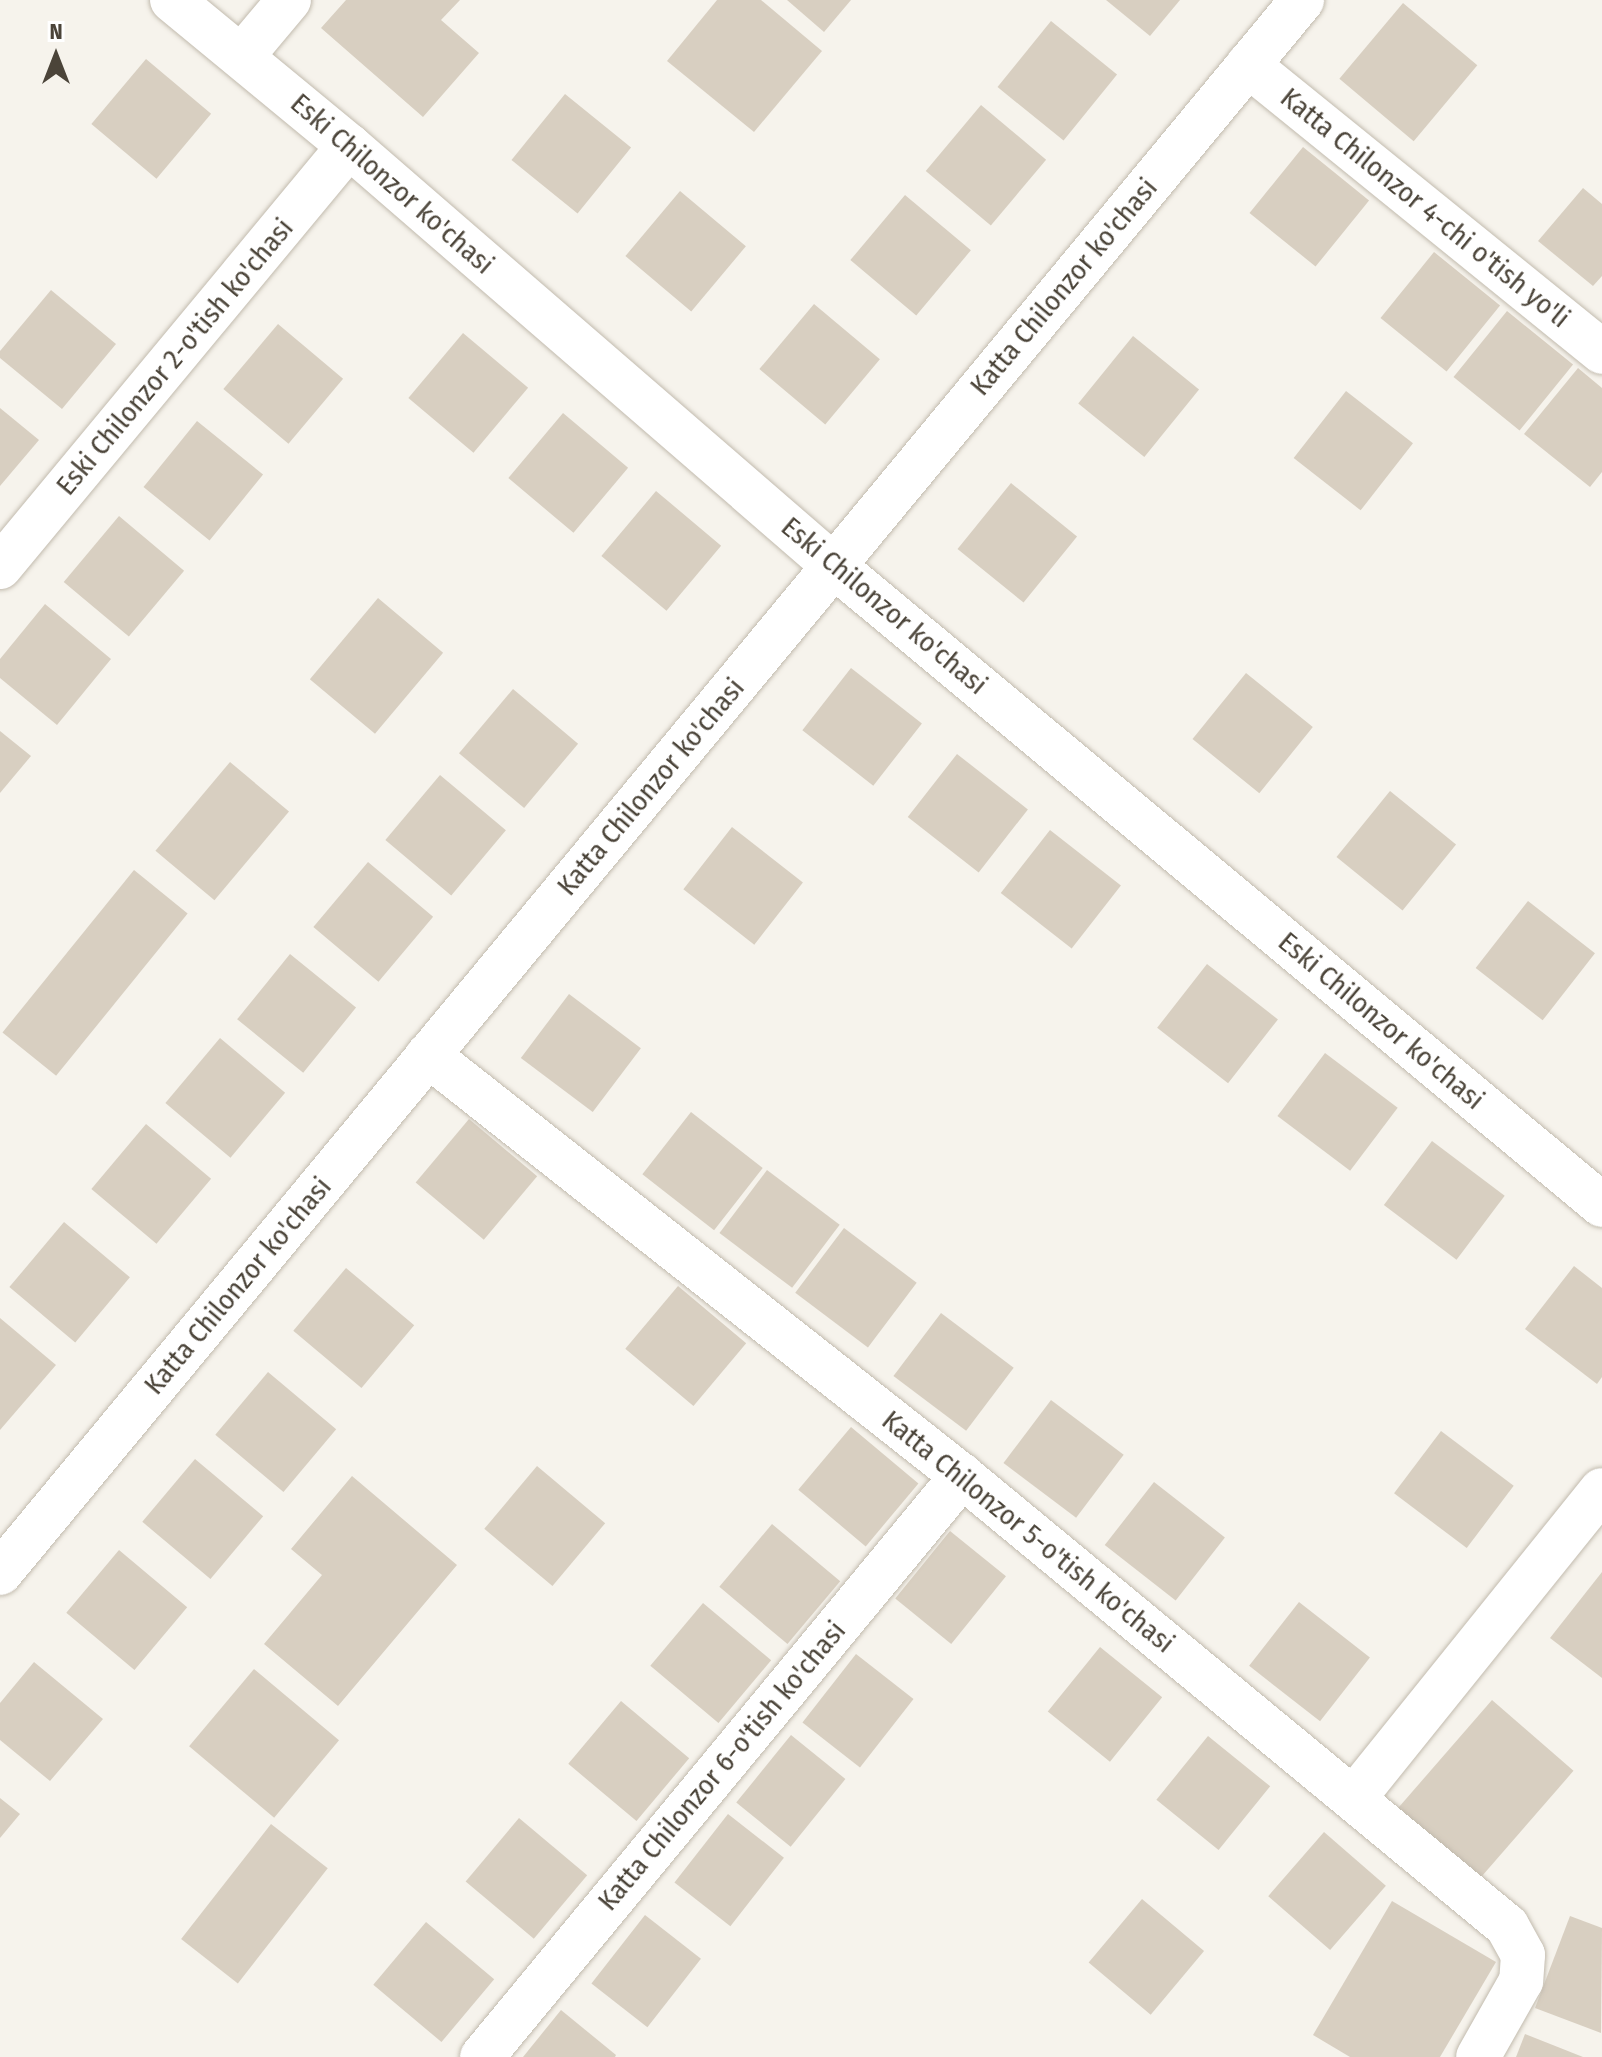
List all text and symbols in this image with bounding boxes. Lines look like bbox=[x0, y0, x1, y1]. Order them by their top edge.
north arrow bbox=[16, 16, 96, 96]
text: N bbox=[49, 18, 63, 45]
street label: Katta Chilonzor 4-chi o'tish yo'li bbox=[1274, 81, 1576, 335]
street label: Eski Chilonzor ko'chasi bbox=[284, 87, 500, 281]
street label: Katta Chilonzor ko'chasi bbox=[963, 172, 1165, 402]
street label: Eski Chilonzor 2-o'tish ko'chasi bbox=[49, 212, 301, 502]
street label: Eski Chilonzor ko'chasi bbox=[774, 510, 994, 702]
street label: Katta Chilonzor ko'chasi bbox=[550, 672, 752, 902]
street label: Eski Chilonzor ko'chasi bbox=[1271, 925, 1491, 1117]
street label: Katta Chilonzor ko'chasi bbox=[137, 1171, 339, 1401]
street label: Katta Chilonzor 5-o'tish ko'chasi bbox=[875, 1404, 1181, 1660]
street label: Katta Chilonzor 6-o'tish ko'chasi bbox=[591, 1615, 853, 1917]

